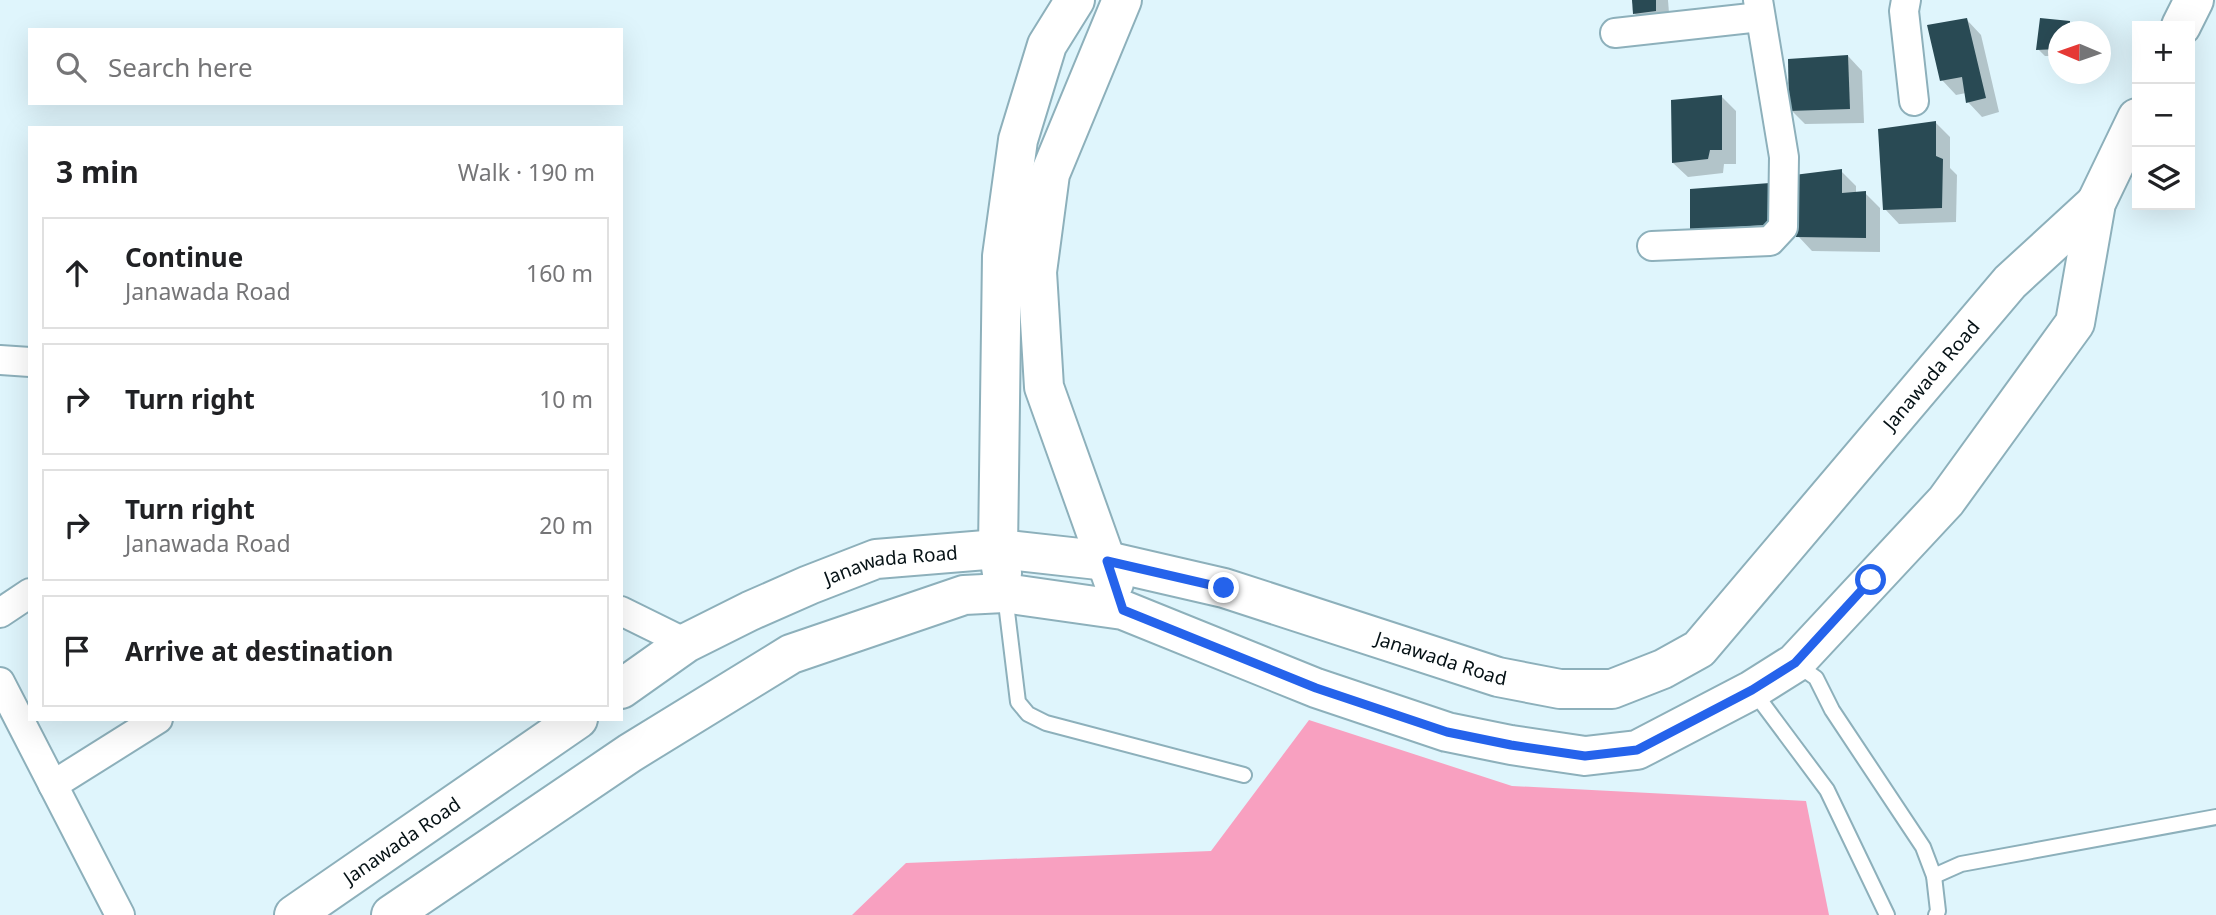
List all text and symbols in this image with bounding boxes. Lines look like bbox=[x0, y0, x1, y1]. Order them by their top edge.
north arrow bbox=[2048, 21, 2111, 84]
map controls bbox=[2132, 21, 2195, 210]
button: + bbox=[2132, 21, 2195, 84]
search box bbox=[28, 28, 623, 105]
icon: search bbox=[52, 48, 90, 86]
text: Search here bbox=[108, 49, 253, 85]
button: − bbox=[2132, 84, 2195, 147]
button: layers bbox=[2132, 147, 2195, 210]
text: 3 min bbox=[56, 151, 139, 192]
text: Walk · 190 m bbox=[458, 156, 595, 188]
text: Continue bbox=[125, 239, 243, 275]
icon: ahead bbox=[58, 254, 96, 292]
text: 160 m bbox=[526, 257, 593, 289]
text: Janawada Road bbox=[125, 275, 291, 307]
street label: Janawada Road bbox=[1876, 314, 1985, 437]
icon: right bbox=[58, 380, 96, 418]
text: Turn right bbox=[125, 381, 255, 417]
text: 10 m bbox=[539, 383, 593, 415]
text: Turn right bbox=[125, 491, 255, 527]
icon: right bbox=[58, 506, 96, 544]
text: 20 m bbox=[539, 509, 593, 541]
text: Janawada Road bbox=[125, 527, 291, 559]
street label: Janawada Road bbox=[818, 539, 959, 592]
route start bbox=[1855, 564, 1886, 595]
route end bbox=[1208, 572, 1239, 603]
street label: Janawada Road bbox=[1370, 624, 1509, 691]
icon: arrive bbox=[58, 632, 96, 670]
text: Arrive at destination bbox=[125, 633, 394, 669]
street label: Janawada Road bbox=[336, 791, 466, 891]

